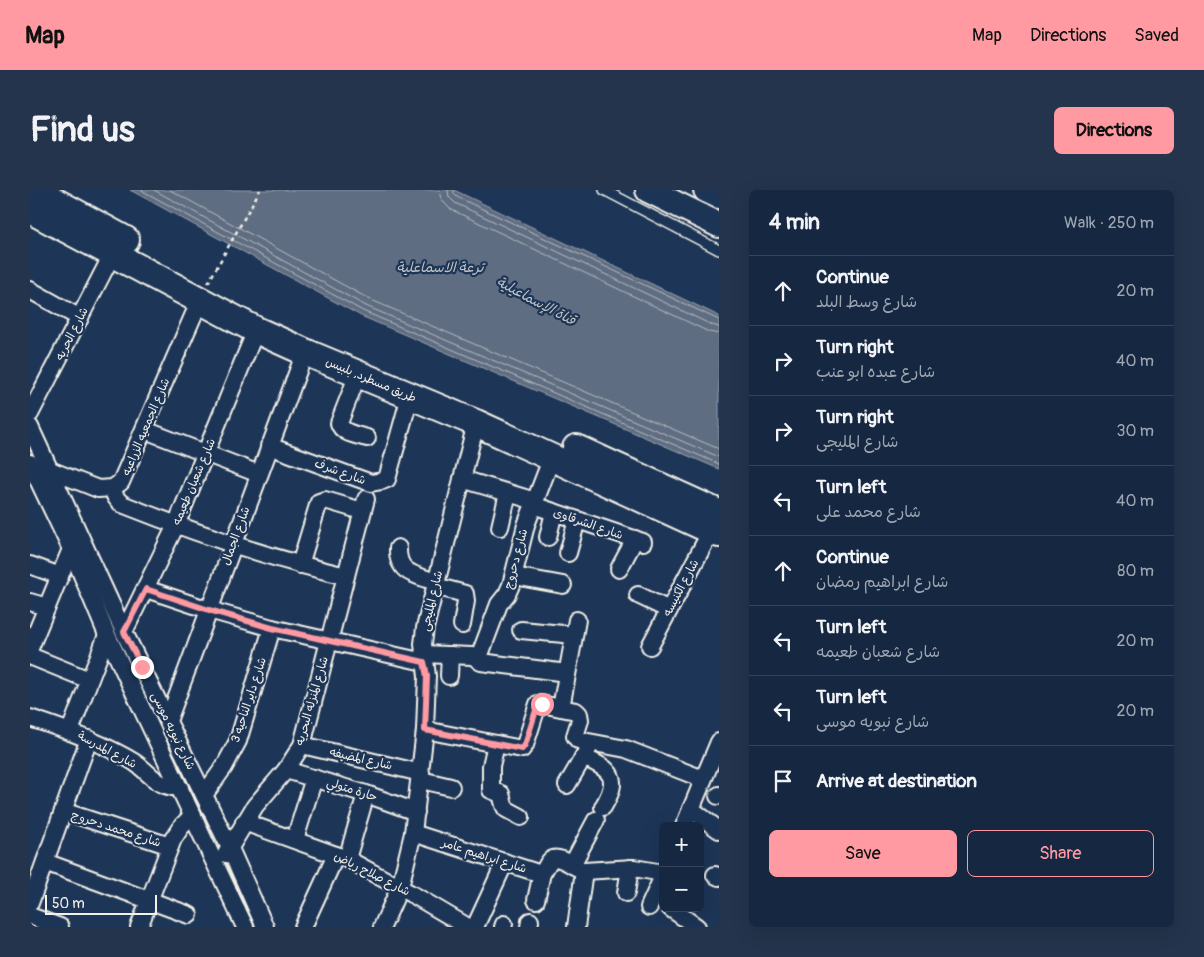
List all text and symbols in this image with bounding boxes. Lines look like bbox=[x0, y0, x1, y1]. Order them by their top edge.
text: Map bbox=[25, 21, 65, 50]
text: Map bbox=[972, 24, 1002, 47]
text: Directions bbox=[1030, 24, 1106, 47]
text: Saved bbox=[1134, 24, 1179, 47]
button: Directions bbox=[1054, 107, 1174, 154]
text: Find us bbox=[30, 108, 135, 152]
text: 4 min bbox=[769, 209, 820, 236]
text: Walk · 250 m bbox=[1064, 213, 1154, 233]
water label: ترعة الاسماعلية bbox=[396, 259, 486, 276]
text: Continue bbox=[816, 265, 889, 289]
water label: قناة الإسماعيلية bbox=[493, 273, 580, 330]
icon: ahead bbox=[769, 277, 797, 305]
text: 20 m bbox=[1116, 281, 1154, 301]
text: شارع وسط البلد bbox=[816, 292, 917, 312]
street label: شارع الحريه bbox=[52, 305, 93, 364]
text: Turn right bbox=[816, 335, 894, 359]
icon: right bbox=[769, 347, 797, 375]
text: 40 m bbox=[1116, 351, 1154, 371]
street label: طريق مسطرد, بلبيس bbox=[323, 354, 419, 406]
text: شارع عبده ابو عنب bbox=[816, 362, 935, 382]
street label: شارع الجمعيه الزراعيه bbox=[119, 376, 174, 479]
text: Turn right bbox=[816, 405, 894, 429]
icon: right bbox=[769, 417, 797, 445]
text: 30 m bbox=[1116, 421, 1154, 441]
text: شارع المليجى bbox=[816, 432, 898, 452]
street label: شارع شعبان طعيمه bbox=[169, 436, 220, 528]
street label: شارع شرف bbox=[312, 456, 368, 489]
text: Turn left bbox=[816, 475, 886, 499]
icon: left bbox=[769, 487, 797, 515]
text: 40 m bbox=[1116, 491, 1154, 511]
text: شارع محمد على bbox=[816, 502, 921, 522]
street label: شارع الجمال bbox=[218, 505, 254, 568]
street label: شارع الشرقاوى bbox=[551, 505, 625, 544]
street label: شارع دحروج bbox=[501, 527, 532, 591]
text: Continue bbox=[816, 545, 889, 569]
street label: شارع الكنيسه bbox=[660, 557, 703, 620]
icon: ahead bbox=[769, 557, 797, 585]
text: 80 m bbox=[1117, 561, 1154, 581]
street label: شارع المليجى bbox=[418, 569, 447, 633]
text: شارع ابراهيم رمضان bbox=[816, 572, 948, 592]
text: Turn left bbox=[816, 615, 886, 639]
icon: left bbox=[769, 627, 797, 655]
text: 20 m bbox=[1116, 631, 1154, 651]
text: شارع شعبان طعيمه bbox=[816, 642, 940, 662]
street label: شارع داير الناحيه 3 bbox=[228, 655, 271, 745]
street label: شارع المنزله البحريه bbox=[292, 655, 333, 748]
route end bbox=[131, 656, 154, 679]
text: Turn left bbox=[816, 685, 886, 709]
street label: شارع نبويه موسى bbox=[147, 690, 198, 773]
route start bbox=[531, 693, 554, 716]
icon: left bbox=[769, 697, 797, 725]
text: 20 m bbox=[1116, 701, 1154, 721]
text: شارع نبويه موسى bbox=[816, 712, 929, 732]
street label: شارع المدرسة bbox=[74, 728, 139, 773]
street label: شارع المضيفه bbox=[328, 744, 394, 774]
icon: arrive bbox=[769, 767, 797, 795]
text: Arrive at destination bbox=[816, 769, 977, 793]
street label: حارة متولي bbox=[324, 775, 379, 808]
street label: شارع محمد دحروج bbox=[69, 807, 163, 852]
map controls bbox=[659, 822, 704, 912]
button: + bbox=[659, 822, 704, 867]
button: Save bbox=[769, 830, 957, 877]
button: Share bbox=[967, 830, 1154, 877]
street label: شارع ابراهيم عامر bbox=[438, 835, 528, 878]
street label: شارع صلاح رياض bbox=[331, 848, 412, 900]
button: − bbox=[659, 867, 704, 912]
scale bar bbox=[45, 892, 158, 915]
text: 50 m bbox=[52, 895, 85, 912]

